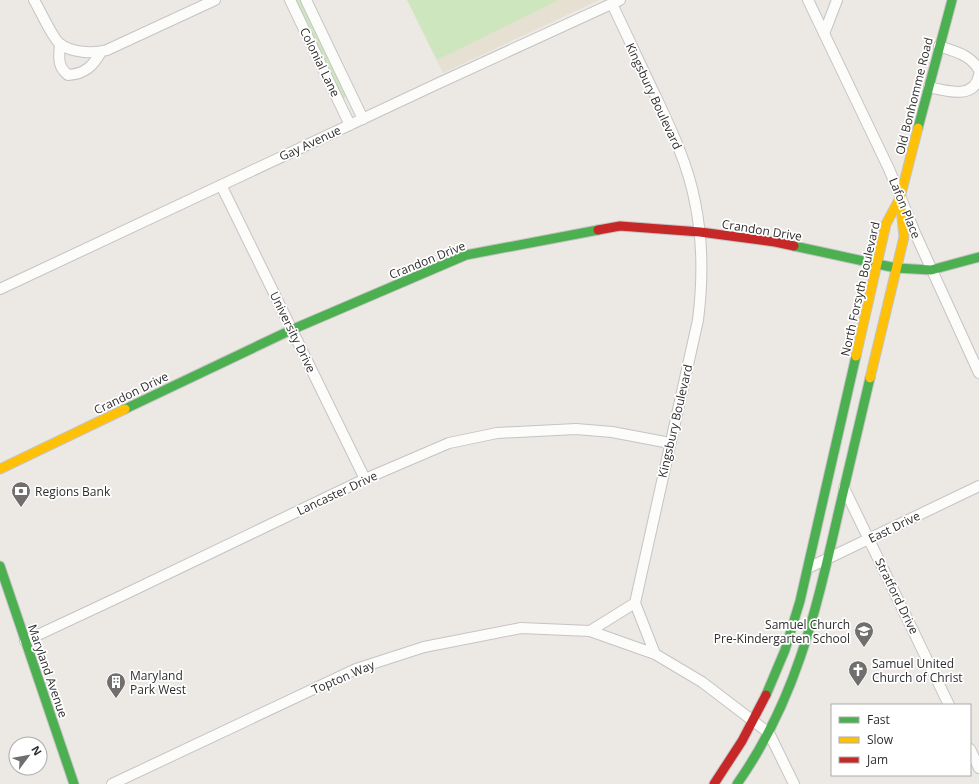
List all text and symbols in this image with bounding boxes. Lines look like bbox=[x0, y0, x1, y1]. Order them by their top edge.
street label: Colonial Lane bbox=[296, 24, 344, 100]
street label: Old Bonhomme Road bbox=[891, 36, 937, 156]
street label: Kingsbury Boulevard bbox=[622, 40, 686, 152]
street label: Gay Avenue bbox=[276, 121, 344, 165]
street label: Lafon Place bbox=[885, 175, 925, 241]
street label: Crandon Drive bbox=[721, 215, 804, 245]
street label: North Forsyth Boulevard bbox=[836, 220, 884, 358]
street label: Crandon Drive bbox=[386, 237, 468, 283]
street label: University Drive bbox=[266, 289, 320, 376]
street label: Kingsbury Boulevard bbox=[654, 363, 696, 479]
street label: Crandon Drive bbox=[91, 368, 171, 418]
street label: Lancaster Drive bbox=[294, 467, 380, 519]
bank icon: Regions Bank bbox=[10, 480, 32, 508]
place label: Regions Bank bbox=[35, 483, 111, 500]
street label: East Drive bbox=[865, 507, 923, 547]
street label: Stratford Drive bbox=[871, 555, 923, 637]
place label: Samuel Church Pre-Kindergarten School bbox=[714, 616, 850, 647]
school or university icon: Samuel Church Pre-Kindergarten School bbox=[853, 620, 875, 648]
street label: Maryland Avenue bbox=[24, 622, 72, 720]
place label: Samuel United Church of Christ bbox=[872, 655, 963, 686]
street label: Topton Way bbox=[309, 656, 378, 698]
church icon: Samuel United Church of Christ bbox=[847, 659, 869, 687]
place label: Maryland Park West bbox=[130, 667, 186, 698]
building icon: Maryland Park West bbox=[105, 671, 127, 699]
legend bbox=[831, 704, 971, 776]
text: Fast bbox=[867, 711, 890, 728]
text: Slow bbox=[867, 731, 894, 748]
north arrow bbox=[8, 736, 48, 776]
text: N bbox=[28, 743, 46, 758]
text: Jam bbox=[866, 751, 888, 768]

